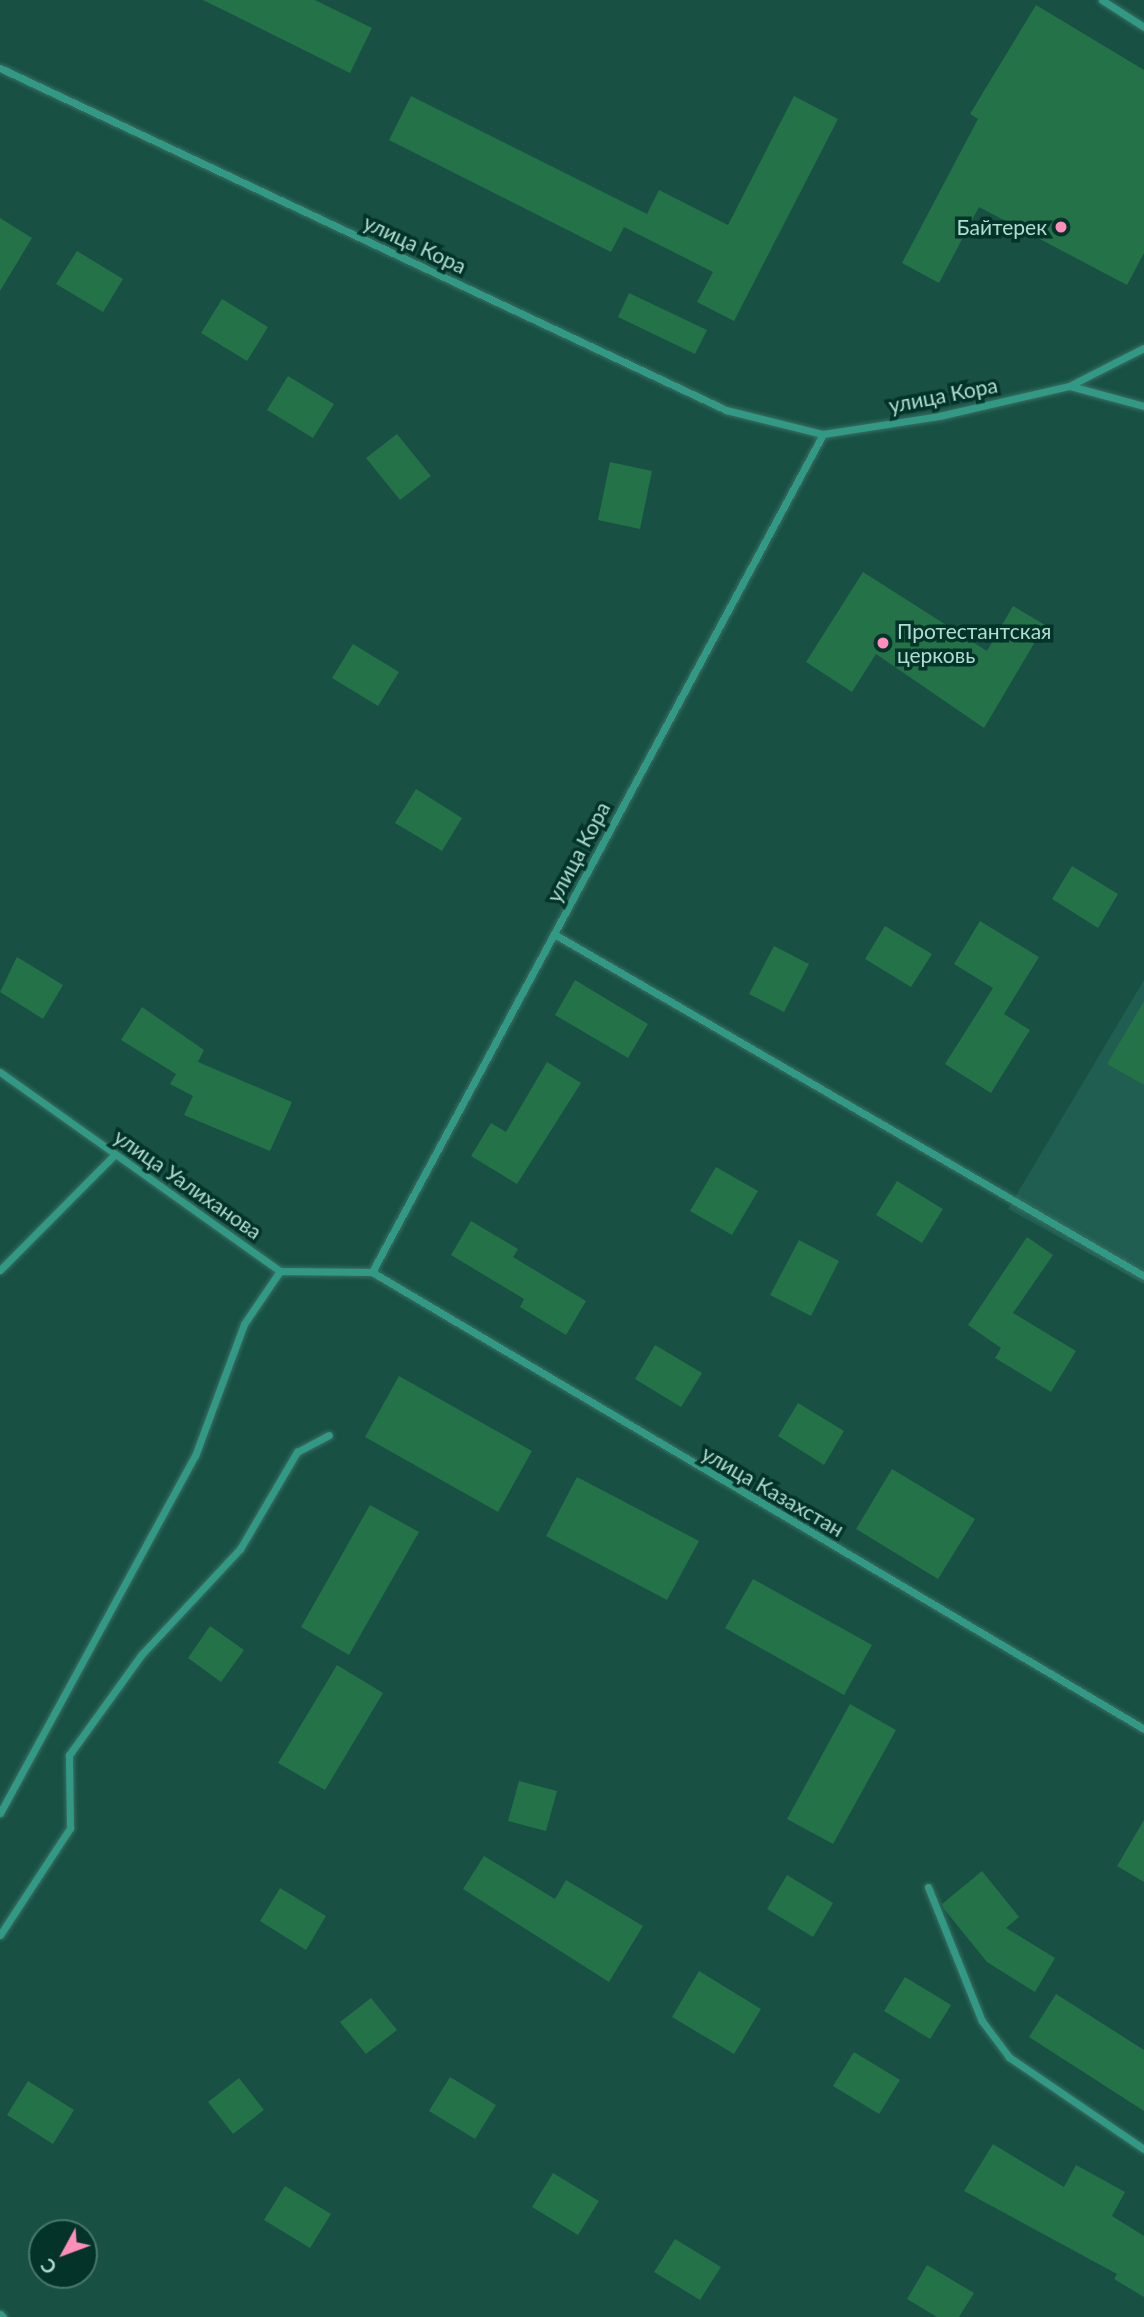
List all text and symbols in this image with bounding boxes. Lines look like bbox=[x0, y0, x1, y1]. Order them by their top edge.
street label: улица Кора bbox=[360, 209, 470, 279]
place label: Байтерек bbox=[957, 214, 1047, 240]
marker: Байтерек bbox=[1053, 219, 1069, 235]
street label: улица Кора bbox=[887, 372, 999, 418]
place label: Протестантская церковь bbox=[897, 618, 1051, 668]
marker: Протестантская церковь bbox=[875, 635, 891, 651]
street label: улица Кора bbox=[541, 797, 615, 907]
street label: улица Уалиханова bbox=[109, 1124, 267, 1244]
street label: улица Казахстан bbox=[698, 1440, 848, 1542]
north arrow bbox=[28, 2219, 98, 2289]
text: С bbox=[35, 2255, 61, 2279]

